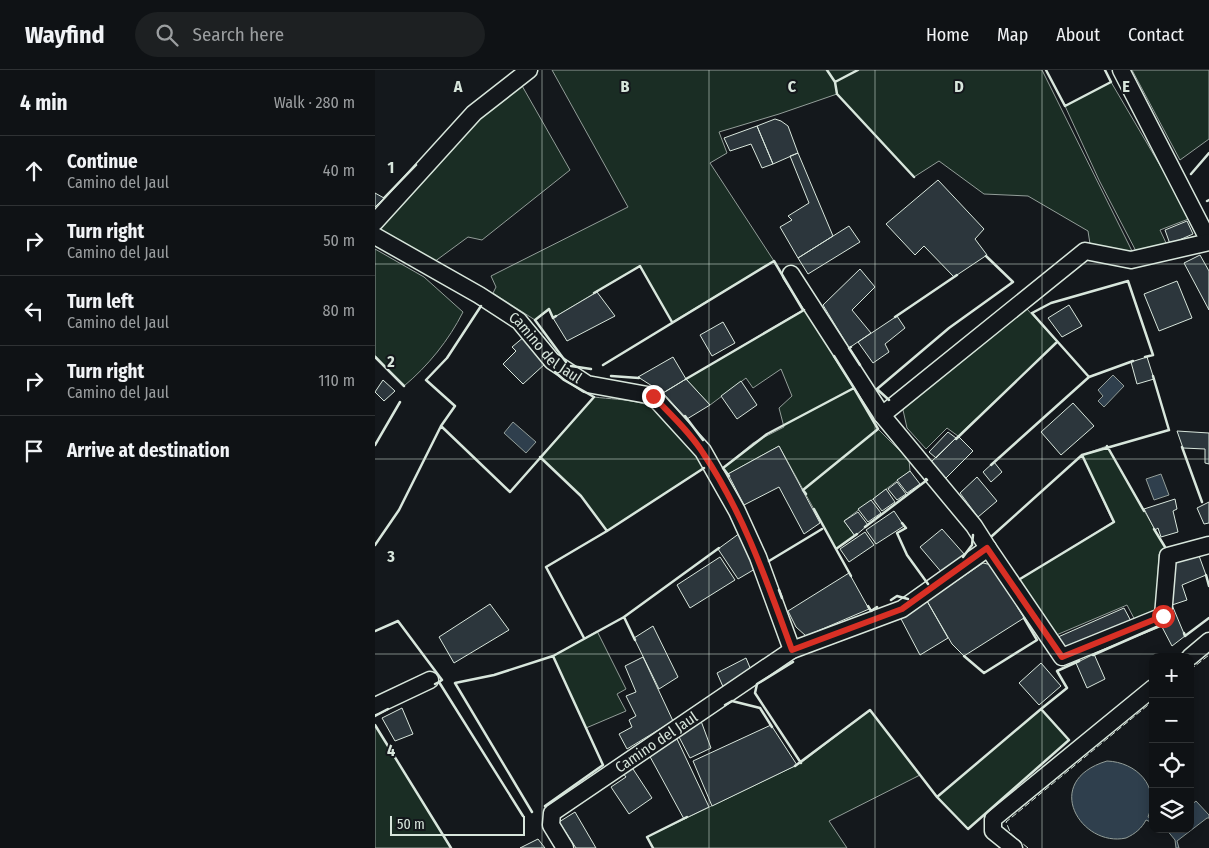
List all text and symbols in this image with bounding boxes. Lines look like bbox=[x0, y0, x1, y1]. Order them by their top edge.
search box bbox=[135, 12, 485, 57]
text: Wayfind bbox=[25, 21, 105, 49]
icon: search bbox=[153, 21, 181, 49]
text: Search here bbox=[193, 23, 284, 46]
text: Home bbox=[926, 24, 969, 46]
text: Map bbox=[997, 24, 1028, 46]
text: About bbox=[1056, 24, 1100, 46]
text: Contact bbox=[1128, 24, 1184, 46]
text: A bbox=[453, 77, 463, 96]
text: B bbox=[621, 77, 630, 96]
text: C bbox=[788, 77, 797, 96]
text: D bbox=[954, 77, 964, 96]
text: E bbox=[1122, 77, 1130, 96]
text: 4 min bbox=[20, 90, 68, 116]
text: Walk · 280 m bbox=[274, 93, 355, 112]
text: Continue bbox=[67, 150, 138, 173]
icon: ahead bbox=[20, 157, 48, 185]
text: 1 bbox=[388, 158, 394, 177]
text: 40 m bbox=[323, 161, 355, 180]
text: Camino del Jaul bbox=[67, 173, 169, 192]
text: Turn right bbox=[67, 220, 144, 243]
icon: right bbox=[20, 227, 48, 255]
text: 50 m bbox=[323, 231, 355, 250]
text: Camino del Jaul bbox=[67, 243, 169, 262]
text: Turn left bbox=[67, 290, 134, 313]
icon: left bbox=[20, 297, 48, 325]
text: 80 m bbox=[323, 301, 355, 320]
street label: Camino del Jaul bbox=[506, 308, 585, 387]
text: Camino del Jaul bbox=[67, 313, 169, 332]
text: 2 bbox=[386, 352, 395, 371]
text: Turn right bbox=[67, 360, 144, 383]
icon: right bbox=[20, 367, 48, 395]
text: 110 m bbox=[318, 371, 355, 390]
text: Camino del Jaul bbox=[67, 383, 169, 402]
route end bbox=[642, 385, 665, 408]
icon: arrive bbox=[20, 437, 48, 465]
text: Arrive at destination bbox=[67, 439, 230, 462]
text: 3 bbox=[386, 547, 395, 566]
route start bbox=[1152, 605, 1175, 628]
map controls bbox=[1149, 653, 1194, 833]
button: + bbox=[1149, 653, 1194, 698]
button: − bbox=[1149, 698, 1194, 743]
street label: Camino del Jaul bbox=[612, 708, 701, 777]
text: 4 bbox=[387, 741, 395, 760]
button: locate bbox=[1149, 743, 1194, 788]
button: layers bbox=[1149, 788, 1194, 833]
scale bar bbox=[390, 813, 525, 836]
text: 50 m bbox=[397, 816, 425, 833]

